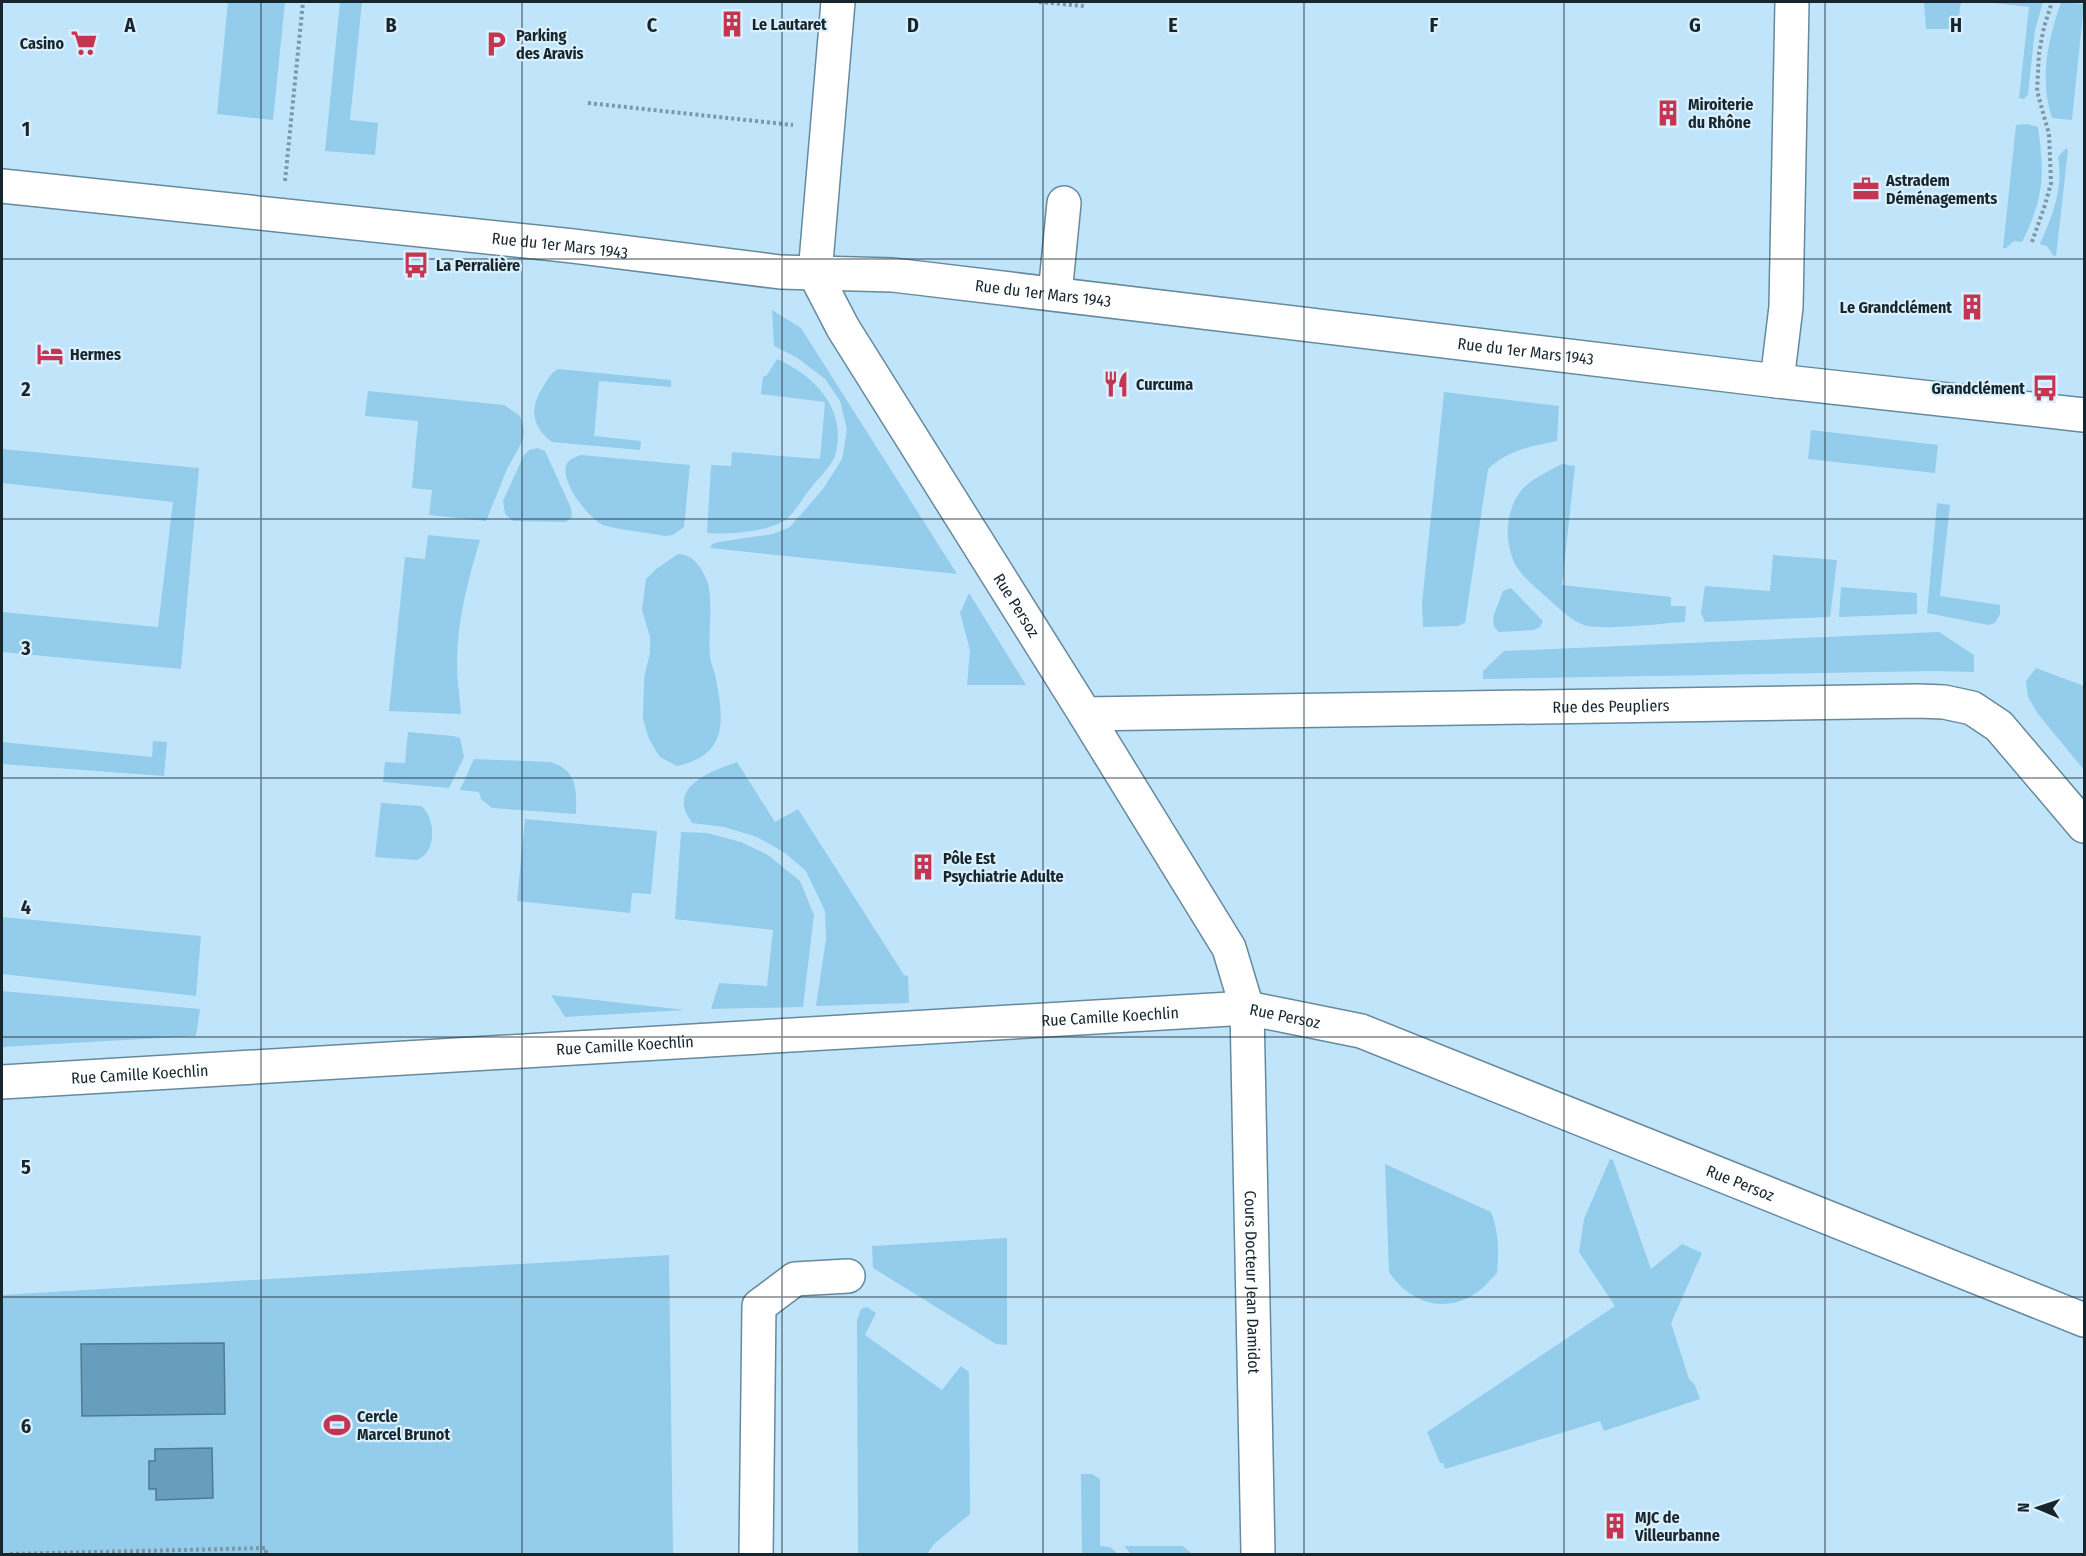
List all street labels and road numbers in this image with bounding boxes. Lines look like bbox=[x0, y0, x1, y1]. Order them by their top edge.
street label: Rue du 1er Mars 1943 bbox=[491, 228, 629, 262]
street label: Rue du 1er Mars 1943 bbox=[974, 275, 1112, 311]
street label: Rue du 1er Mars 1943 bbox=[1457, 333, 1595, 368]
street label: Rue Persoz bbox=[990, 570, 1044, 641]
street label: Rue des Peupliers bbox=[1552, 695, 1670, 716]
street label: Rue Persoz bbox=[1248, 999, 1322, 1032]
street label: Rue Camille Koechlin bbox=[1041, 1003, 1179, 1030]
street label: Rue Camille Koechlin bbox=[556, 1031, 694, 1059]
street label: Rue Camille Koechlin bbox=[71, 1060, 209, 1087]
street label: Rue Persoz bbox=[1704, 1161, 1777, 1205]
street label: Cours Docteur Jean Damidot bbox=[1241, 1190, 1264, 1375]

